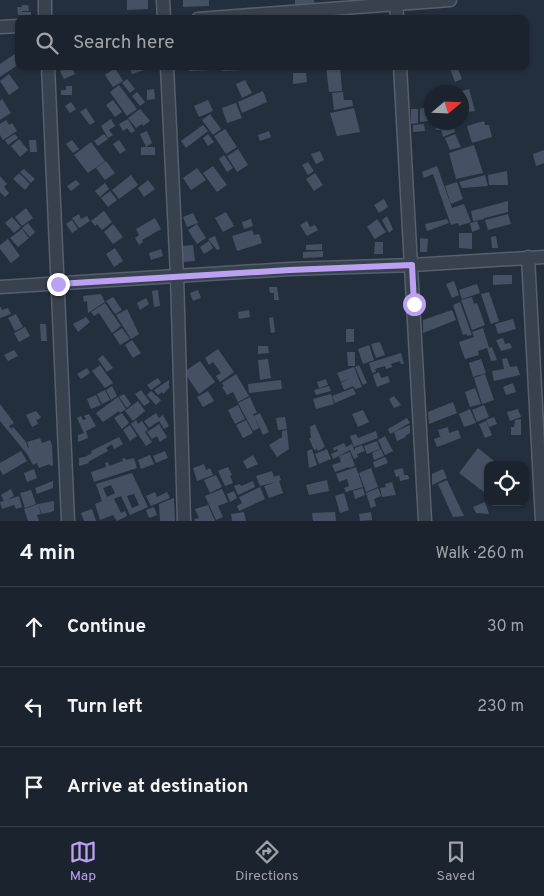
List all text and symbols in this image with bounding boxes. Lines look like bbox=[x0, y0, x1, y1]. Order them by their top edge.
search box bbox=[15, 15, 529, 70]
icon: search bbox=[33, 29, 61, 57]
text: Search here bbox=[73, 31, 175, 55]
north arrow bbox=[424, 85, 469, 130]
route end bbox=[47, 273, 70, 296]
route start bbox=[403, 293, 426, 316]
map controls bbox=[484, 461, 529, 506]
button: locate bbox=[484, 461, 529, 506]
text: 4 min bbox=[20, 540, 76, 567]
text: Walk · 260 m bbox=[435, 544, 524, 564]
icon: ahead bbox=[20, 613, 48, 641]
text: Continue bbox=[67, 615, 146, 639]
text: 30 m bbox=[487, 617, 524, 637]
icon: left bbox=[20, 693, 48, 721]
text: Turn left bbox=[67, 695, 143, 719]
text: 230 m bbox=[477, 697, 524, 717]
icon: arrive bbox=[20, 773, 48, 801]
text: Arrive at destination bbox=[67, 775, 248, 799]
tab: Map bbox=[69, 838, 97, 885]
tab: Directions bbox=[235, 838, 299, 885]
tab: Saved bbox=[437, 838, 475, 885]

